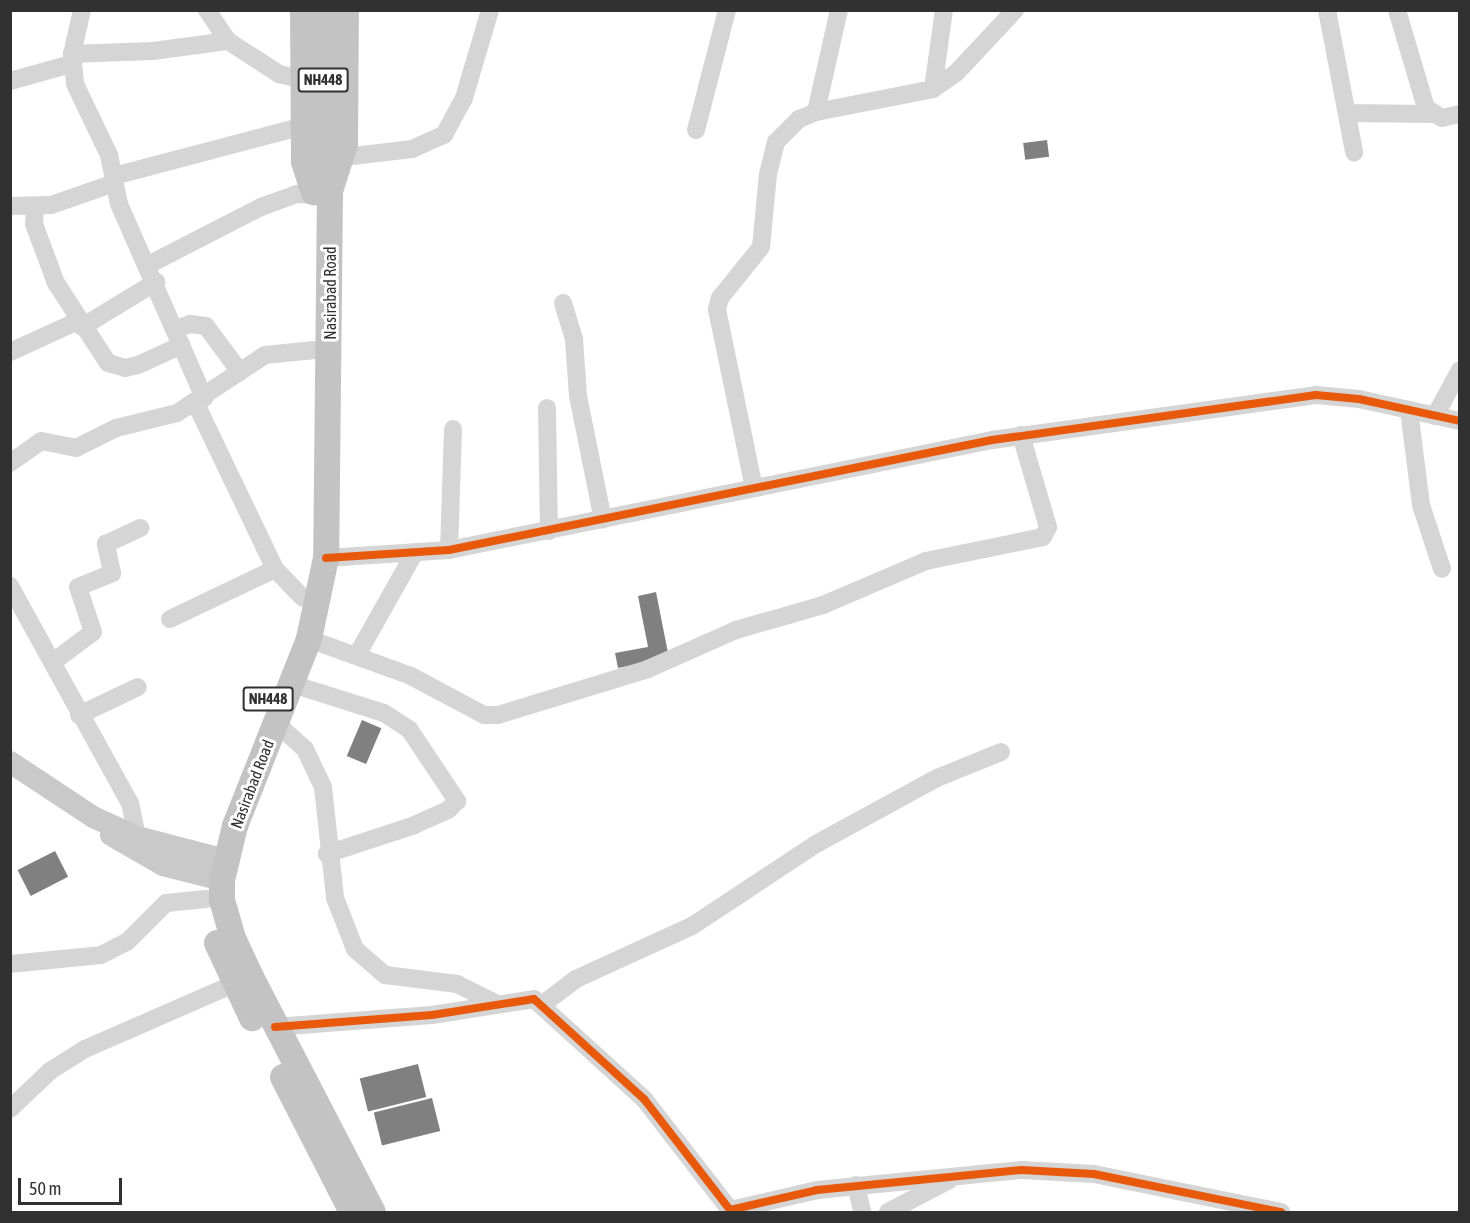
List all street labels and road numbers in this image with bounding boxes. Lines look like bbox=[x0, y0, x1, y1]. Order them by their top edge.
road number: NH448 bbox=[298, 68, 348, 92]
street label: Nasirabad Road bbox=[320, 246, 340, 340]
road number: NH448 bbox=[242, 687, 294, 711]
street label: Nasirabad Road bbox=[226, 737, 278, 831]

